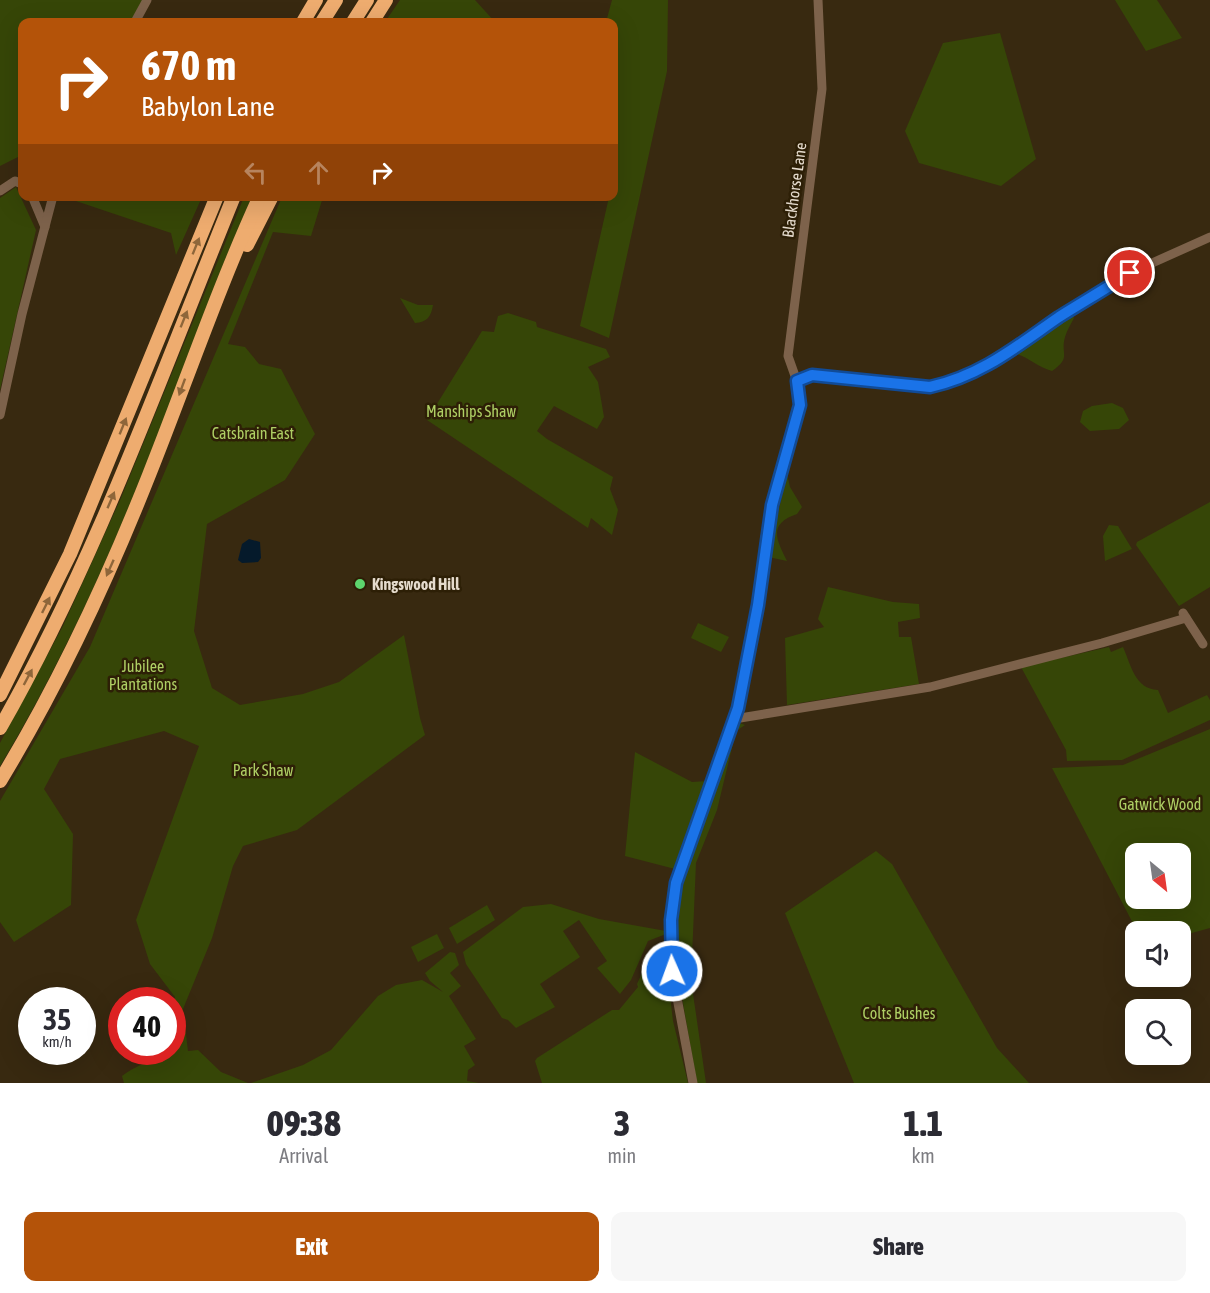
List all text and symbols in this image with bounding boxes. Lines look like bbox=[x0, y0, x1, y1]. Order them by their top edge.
text: 670 m bbox=[141, 41, 236, 89]
icon: right bbox=[42, 42, 120, 120]
text: Babylon Lane bbox=[141, 91, 275, 122]
street label: Blackhorse Lane bbox=[778, 141, 810, 239]
icon: left bbox=[239, 156, 272, 189]
icon: ahead bbox=[302, 156, 335, 189]
icon: right bbox=[365, 156, 398, 189]
one-way arrow bbox=[191, 236, 201, 254]
pin bbox=[1104, 247, 1155, 298]
icon: arrive bbox=[1113, 256, 1146, 289]
one-way arrow bbox=[179, 310, 189, 328]
one-way arrow bbox=[177, 378, 187, 396]
park label: Manships Shaw bbox=[426, 402, 516, 421]
one-way arrow bbox=[118, 417, 128, 435]
park label: Catsbrain East bbox=[212, 424, 295, 442]
one-way arrow bbox=[107, 491, 116, 509]
one-way arrow bbox=[105, 560, 115, 578]
place label: Kingswood Hill bbox=[372, 575, 460, 593]
marker: Kingswood Hill bbox=[353, 577, 367, 591]
one-way arrow bbox=[41, 597, 50, 614]
park label: Jubilee Plantations bbox=[109, 657, 178, 693]
one-way arrow bbox=[23, 668, 33, 685]
park label: Park Shaw bbox=[233, 761, 294, 779]
park label: Gatwick Wood bbox=[1119, 795, 1201, 813]
north arrow bbox=[1125, 843, 1191, 909]
map controls bbox=[1125, 843, 1191, 1065]
button: sound bbox=[1125, 921, 1191, 987]
position arrow bbox=[640, 939, 704, 1003]
speed limit sign: 40 bbox=[108, 987, 186, 1065]
button: search bbox=[1125, 999, 1191, 1065]
text: 35 bbox=[43, 1002, 71, 1036]
park label: Colts Bushes bbox=[862, 1004, 936, 1022]
text: km/h bbox=[42, 1033, 72, 1050]
text: 09:38 bbox=[267, 1102, 341, 1144]
text: 3 bbox=[613, 1102, 630, 1144]
text: 1.1 bbox=[903, 1102, 943, 1144]
text: Arrival bbox=[279, 1144, 328, 1167]
text: min bbox=[608, 1144, 636, 1167]
text: km bbox=[912, 1144, 935, 1167]
button: Exit bbox=[24, 1212, 599, 1281]
button: Share bbox=[611, 1212, 1186, 1281]

